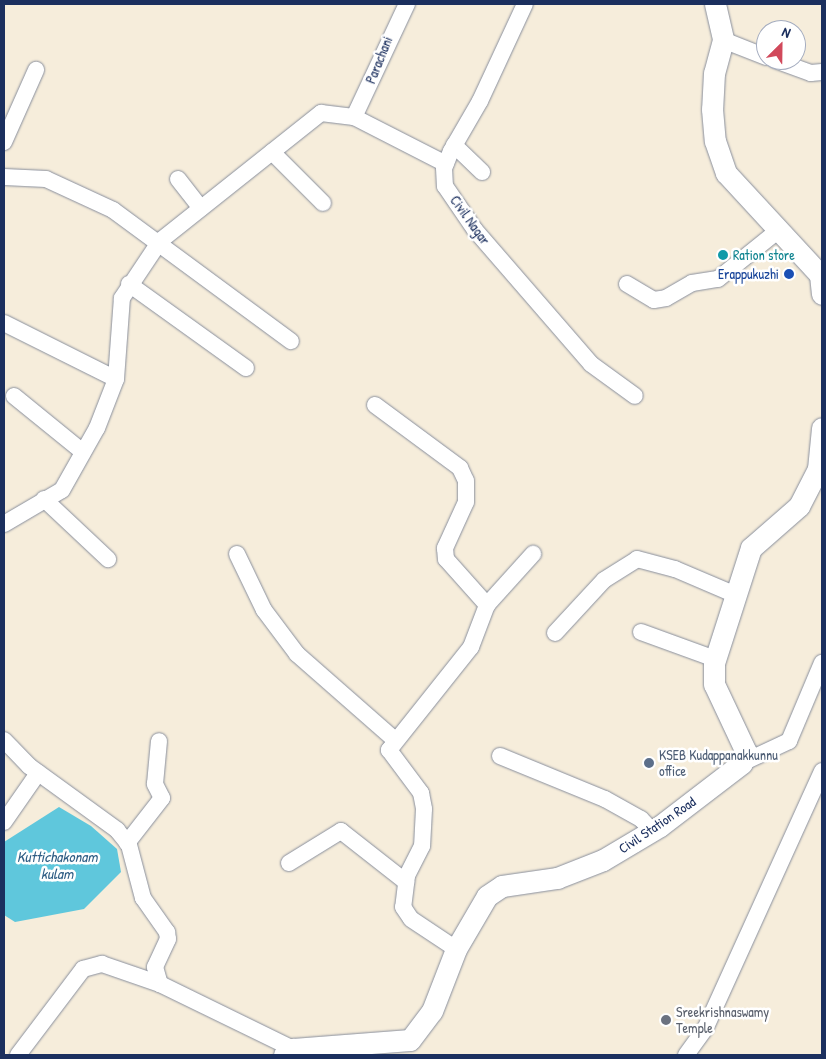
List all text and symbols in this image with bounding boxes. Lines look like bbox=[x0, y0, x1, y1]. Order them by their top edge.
north arrow bbox=[756, 20, 806, 70]
text: N bbox=[780, 21, 794, 42]
street label: Parachani bbox=[362, 34, 396, 86]
street label: Civil Nagar bbox=[447, 192, 493, 248]
place label: Ration store bbox=[733, 247, 795, 263]
marker: Ration store bbox=[717, 249, 729, 261]
place label: Erappukuzhi bbox=[718, 266, 779, 282]
marker: Erappukuzhi bbox=[783, 268, 795, 280]
place label: KSEB Kudappanakkunnu office bbox=[659, 747, 778, 780]
marker: KSEB Kudappanakkunnu office bbox=[643, 757, 655, 769]
street label: Civil Station Road bbox=[615, 793, 699, 857]
water label: Kuttichakonam kulam bbox=[17, 847, 97, 882]
place label: Sreekrishnaswamy Temple bbox=[676, 1004, 769, 1036]
marker: Sreekrishnaswamy Temple bbox=[660, 1014, 672, 1026]

